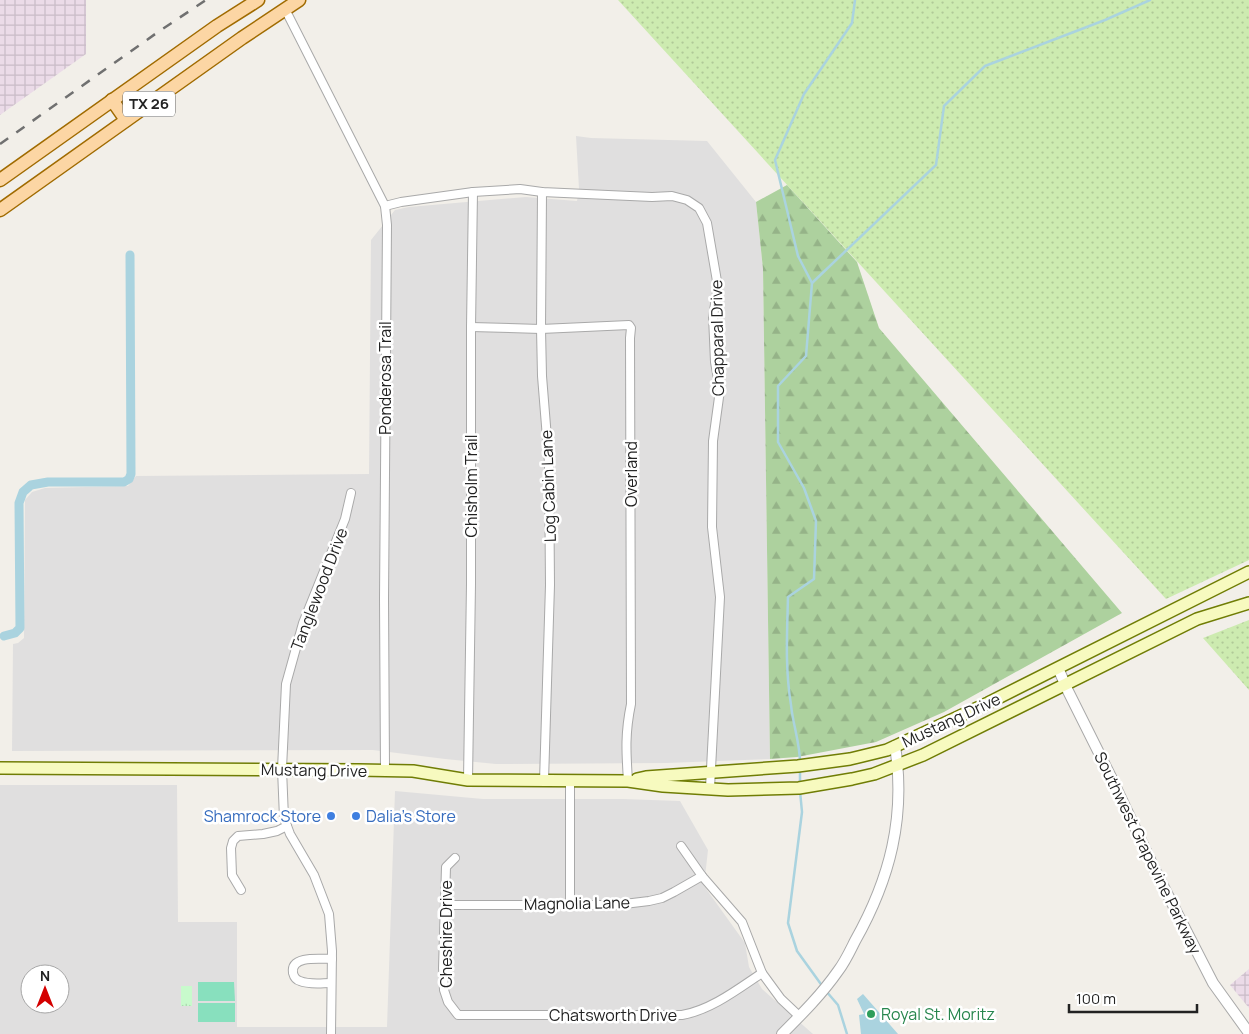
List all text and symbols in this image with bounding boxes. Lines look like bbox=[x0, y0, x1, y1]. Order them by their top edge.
road number: TX 26 bbox=[123, 92, 175, 116]
street label: Chapparal Drive bbox=[705, 280, 729, 396]
street label: Ponderosa Trail bbox=[374, 321, 396, 435]
street label: Log Cabin Lane bbox=[535, 429, 561, 543]
street label: Chisholm Trail bbox=[460, 434, 482, 538]
street label: Overland bbox=[620, 441, 642, 507]
street label: Tanglewood Drive bbox=[285, 524, 353, 654]
street label: Mustang Drive bbox=[898, 688, 1004, 752]
street label: Southwest Grapevine Parkway bbox=[1089, 748, 1207, 958]
street label: Mustang Drive bbox=[261, 758, 367, 782]
place label: Shamrock Store bbox=[204, 805, 321, 827]
place label: Dalia's Store bbox=[366, 805, 456, 827]
marker: Shamrock Store bbox=[325, 810, 337, 822]
marker: Dalia's Store bbox=[350, 810, 362, 822]
street label: Cheshire Drive bbox=[435, 880, 457, 988]
street label: Magnolia Lane bbox=[524, 891, 630, 915]
north arrow bbox=[20, 964, 70, 1014]
text: N bbox=[40, 966, 50, 985]
scale bar bbox=[1069, 982, 1196, 1014]
text: 100 m bbox=[1076, 988, 1116, 1009]
place label: Royal St. Moritz bbox=[881, 1003, 995, 1025]
street label: Chatsworth Drive bbox=[549, 1004, 677, 1026]
marker: Royal St. Moritz bbox=[865, 1008, 877, 1020]

